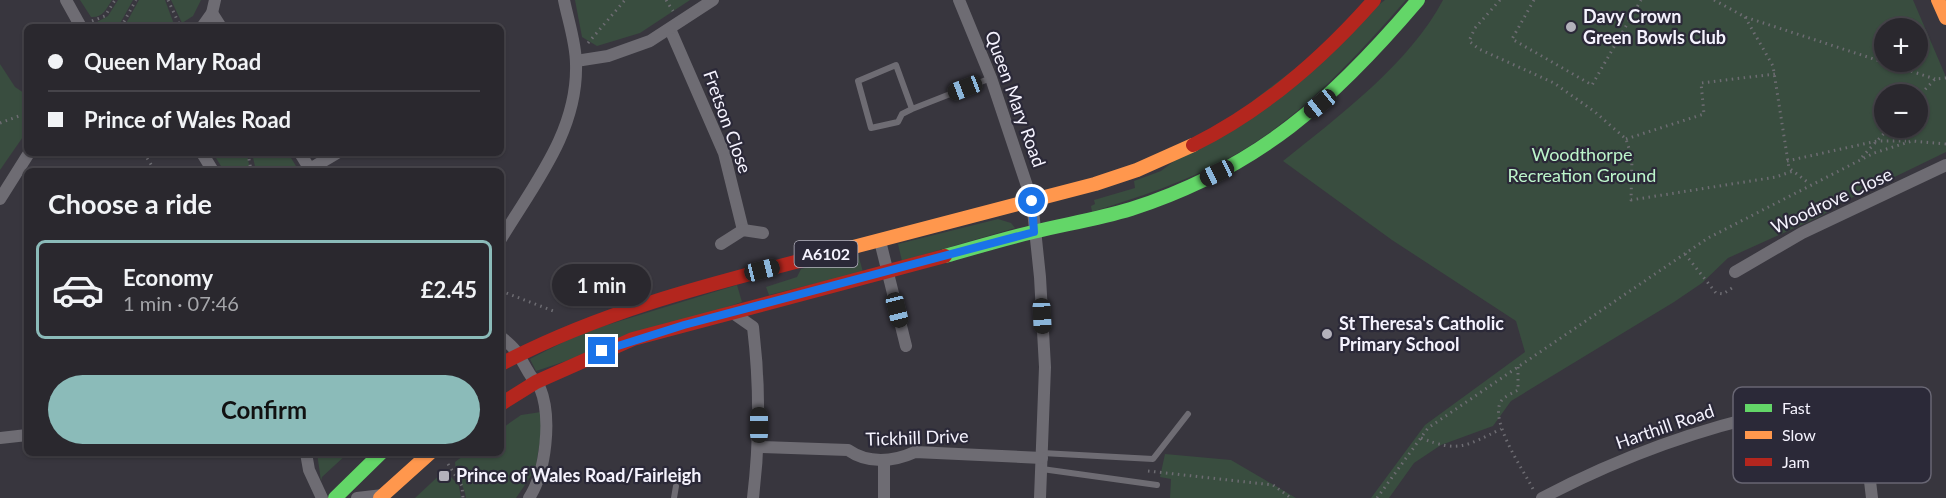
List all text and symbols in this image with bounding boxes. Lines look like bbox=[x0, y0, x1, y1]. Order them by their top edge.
place label: Davy Crown Green Bowls Club bbox=[1583, 5, 1726, 48]
map controls bbox=[1874, 18, 1928, 138]
button: + bbox=[1874, 18, 1928, 72]
marker: Davy Crown Green Bowls Club bbox=[1564, 20, 1578, 34]
street label: Queen Mary Road bbox=[981, 28, 1051, 170]
text: Queen Mary Road bbox=[84, 48, 261, 75]
street label: Fretson Close bbox=[699, 67, 757, 176]
car bbox=[945, 73, 985, 103]
button: − bbox=[1874, 84, 1928, 138]
car bbox=[1300, 86, 1340, 122]
text: Prince of Wales Road bbox=[84, 106, 291, 133]
park label: Woodthorpe Recreation Ground bbox=[1508, 143, 1656, 186]
car bbox=[1197, 157, 1237, 189]
street label: Woodrove Close bbox=[1767, 162, 1896, 238]
text: Choose a ride bbox=[48, 187, 212, 220]
route start bbox=[1018, 187, 1045, 214]
road number: A6102 bbox=[794, 241, 858, 267]
car bbox=[742, 257, 782, 283]
icon: car bbox=[51, 263, 105, 317]
text: Economy bbox=[123, 264, 213, 291]
callout: 1 min bbox=[552, 264, 652, 306]
text: 1 min bbox=[577, 273, 626, 297]
text: £2.45 bbox=[421, 276, 477, 303]
car bbox=[884, 290, 910, 330]
text: 1 min · 07:46 bbox=[123, 291, 239, 315]
car bbox=[1032, 298, 1052, 334]
place label: St Theresa's Catholic Primary School bbox=[1339, 312, 1504, 355]
marker: St Theresa's Catholic Primary School bbox=[1320, 327, 1334, 341]
route end bbox=[588, 337, 615, 364]
button: Confirm bbox=[48, 375, 480, 444]
legend bbox=[1733, 387, 1931, 483]
text: Fast bbox=[1782, 398, 1811, 417]
street label: Harthill Road bbox=[1612, 399, 1717, 453]
car bbox=[750, 407, 768, 443]
street label: Tickhill Drive bbox=[865, 424, 969, 450]
text: Slow bbox=[1782, 425, 1816, 444]
text: Jam bbox=[1782, 452, 1810, 471]
place label: Prince of Wales Road/Fairleigh bbox=[456, 464, 702, 486]
marker: Prince of Wales Road/Fairleigh bbox=[437, 469, 451, 483]

